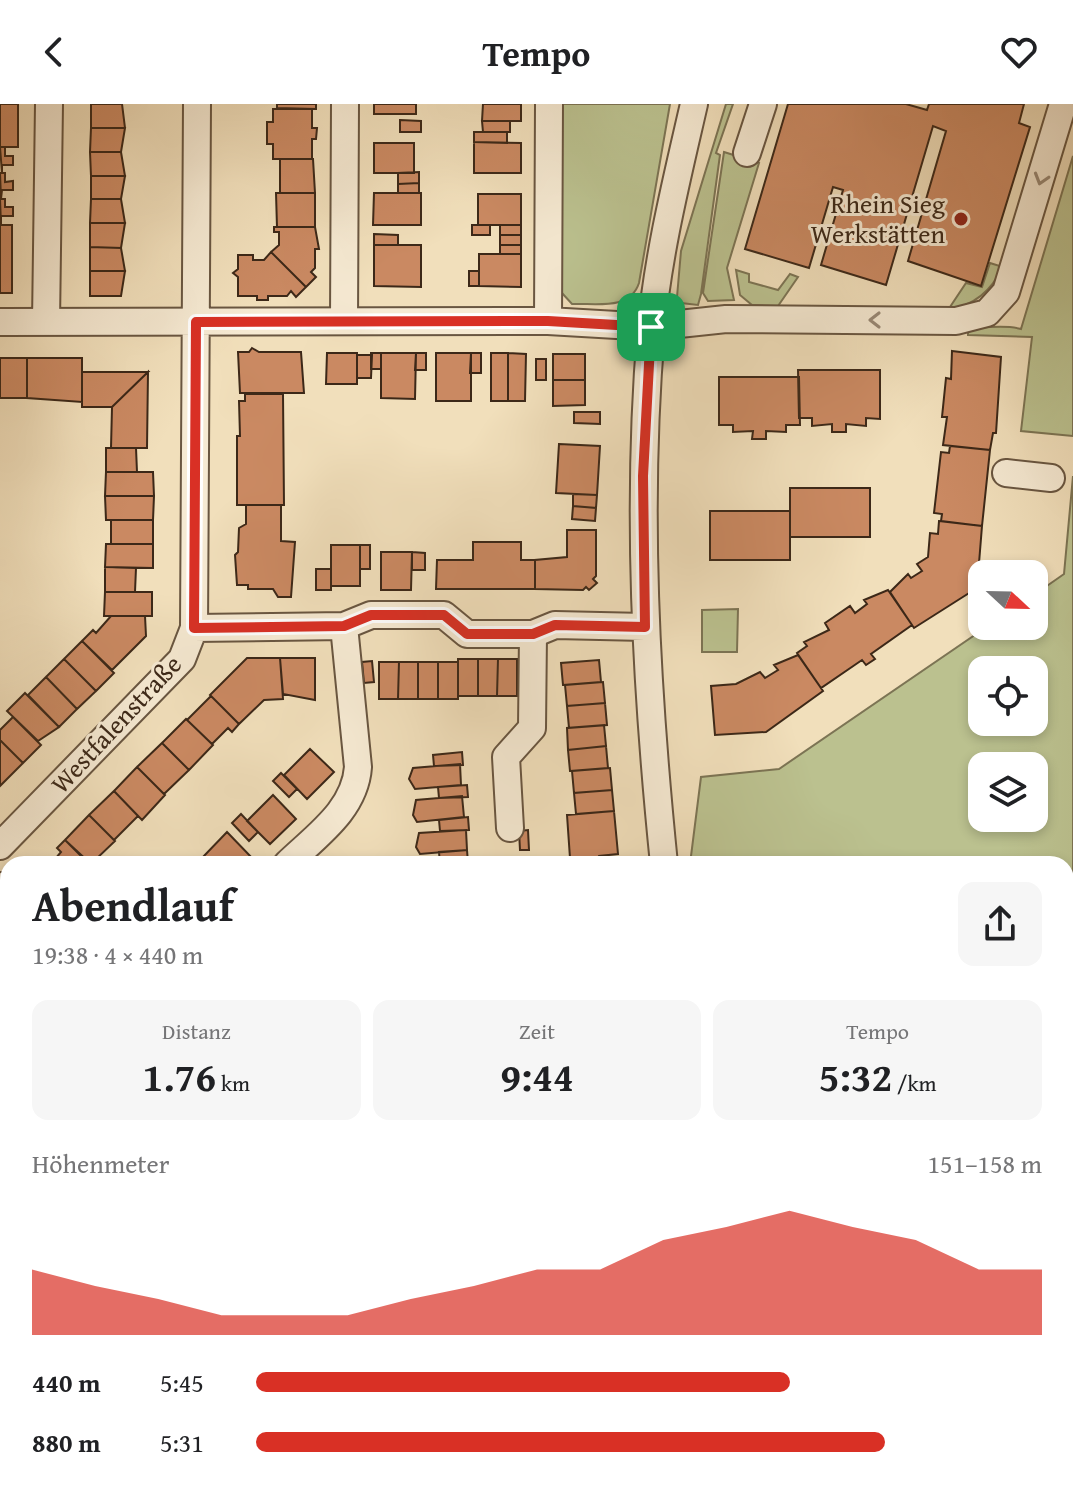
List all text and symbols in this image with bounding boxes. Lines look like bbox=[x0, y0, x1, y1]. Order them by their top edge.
text: Tempo bbox=[483, 26, 591, 79]
icon: back bbox=[32, 30, 76, 74]
icon: heart bbox=[997, 30, 1041, 74]
one-way arrow bbox=[1034, 171, 1050, 185]
place label: Rhein Sieg Werkstätten bbox=[811, 184, 945, 253]
marker: Rhein Sieg Werkstätten bbox=[952, 210, 970, 228]
pin bbox=[617, 293, 685, 361]
icon: arrive bbox=[629, 305, 673, 349]
one-way arrow bbox=[868, 311, 881, 329]
north arrow bbox=[968, 560, 1048, 640]
map controls bbox=[968, 560, 1048, 832]
street label: Westfalenstraße bbox=[41, 646, 190, 802]
button: locate bbox=[968, 656, 1048, 736]
button: layers bbox=[968, 752, 1048, 832]
text: Abendlauf bbox=[32, 873, 234, 937]
button: share bbox=[958, 882, 1042, 966]
text: 19:38 · 4 × 440 m bbox=[32, 935, 203, 974]
text: Distanz bbox=[162, 1015, 231, 1047]
text: Zeit bbox=[519, 1015, 555, 1047]
text: Tempo bbox=[846, 1015, 909, 1047]
text: 1.76 bbox=[143, 1047, 216, 1106]
text: 9:44 bbox=[500, 1047, 574, 1106]
text: 5:32 bbox=[819, 1047, 892, 1106]
text: km bbox=[216, 1067, 250, 1099]
text: /km bbox=[892, 1067, 937, 1099]
text: Höhenmeter bbox=[32, 1144, 169, 1183]
text: 151–158 m bbox=[928, 1144, 1042, 1183]
text: 440 m bbox=[32, 1363, 100, 1402]
text: 5:45 bbox=[160, 1363, 204, 1402]
text: 880 m bbox=[32, 1423, 100, 1462]
text: 5:31 bbox=[160, 1423, 204, 1462]

